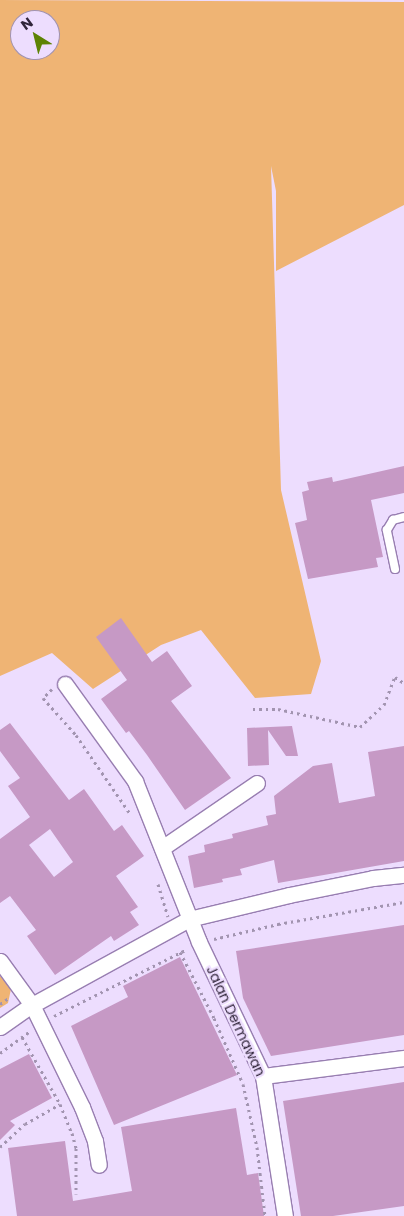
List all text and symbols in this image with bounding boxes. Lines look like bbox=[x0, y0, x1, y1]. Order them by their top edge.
north arrow bbox=[10, 10, 60, 60]
text: N bbox=[17, 12, 37, 35]
street label: Jalan Dermawan bbox=[203, 963, 269, 1079]

